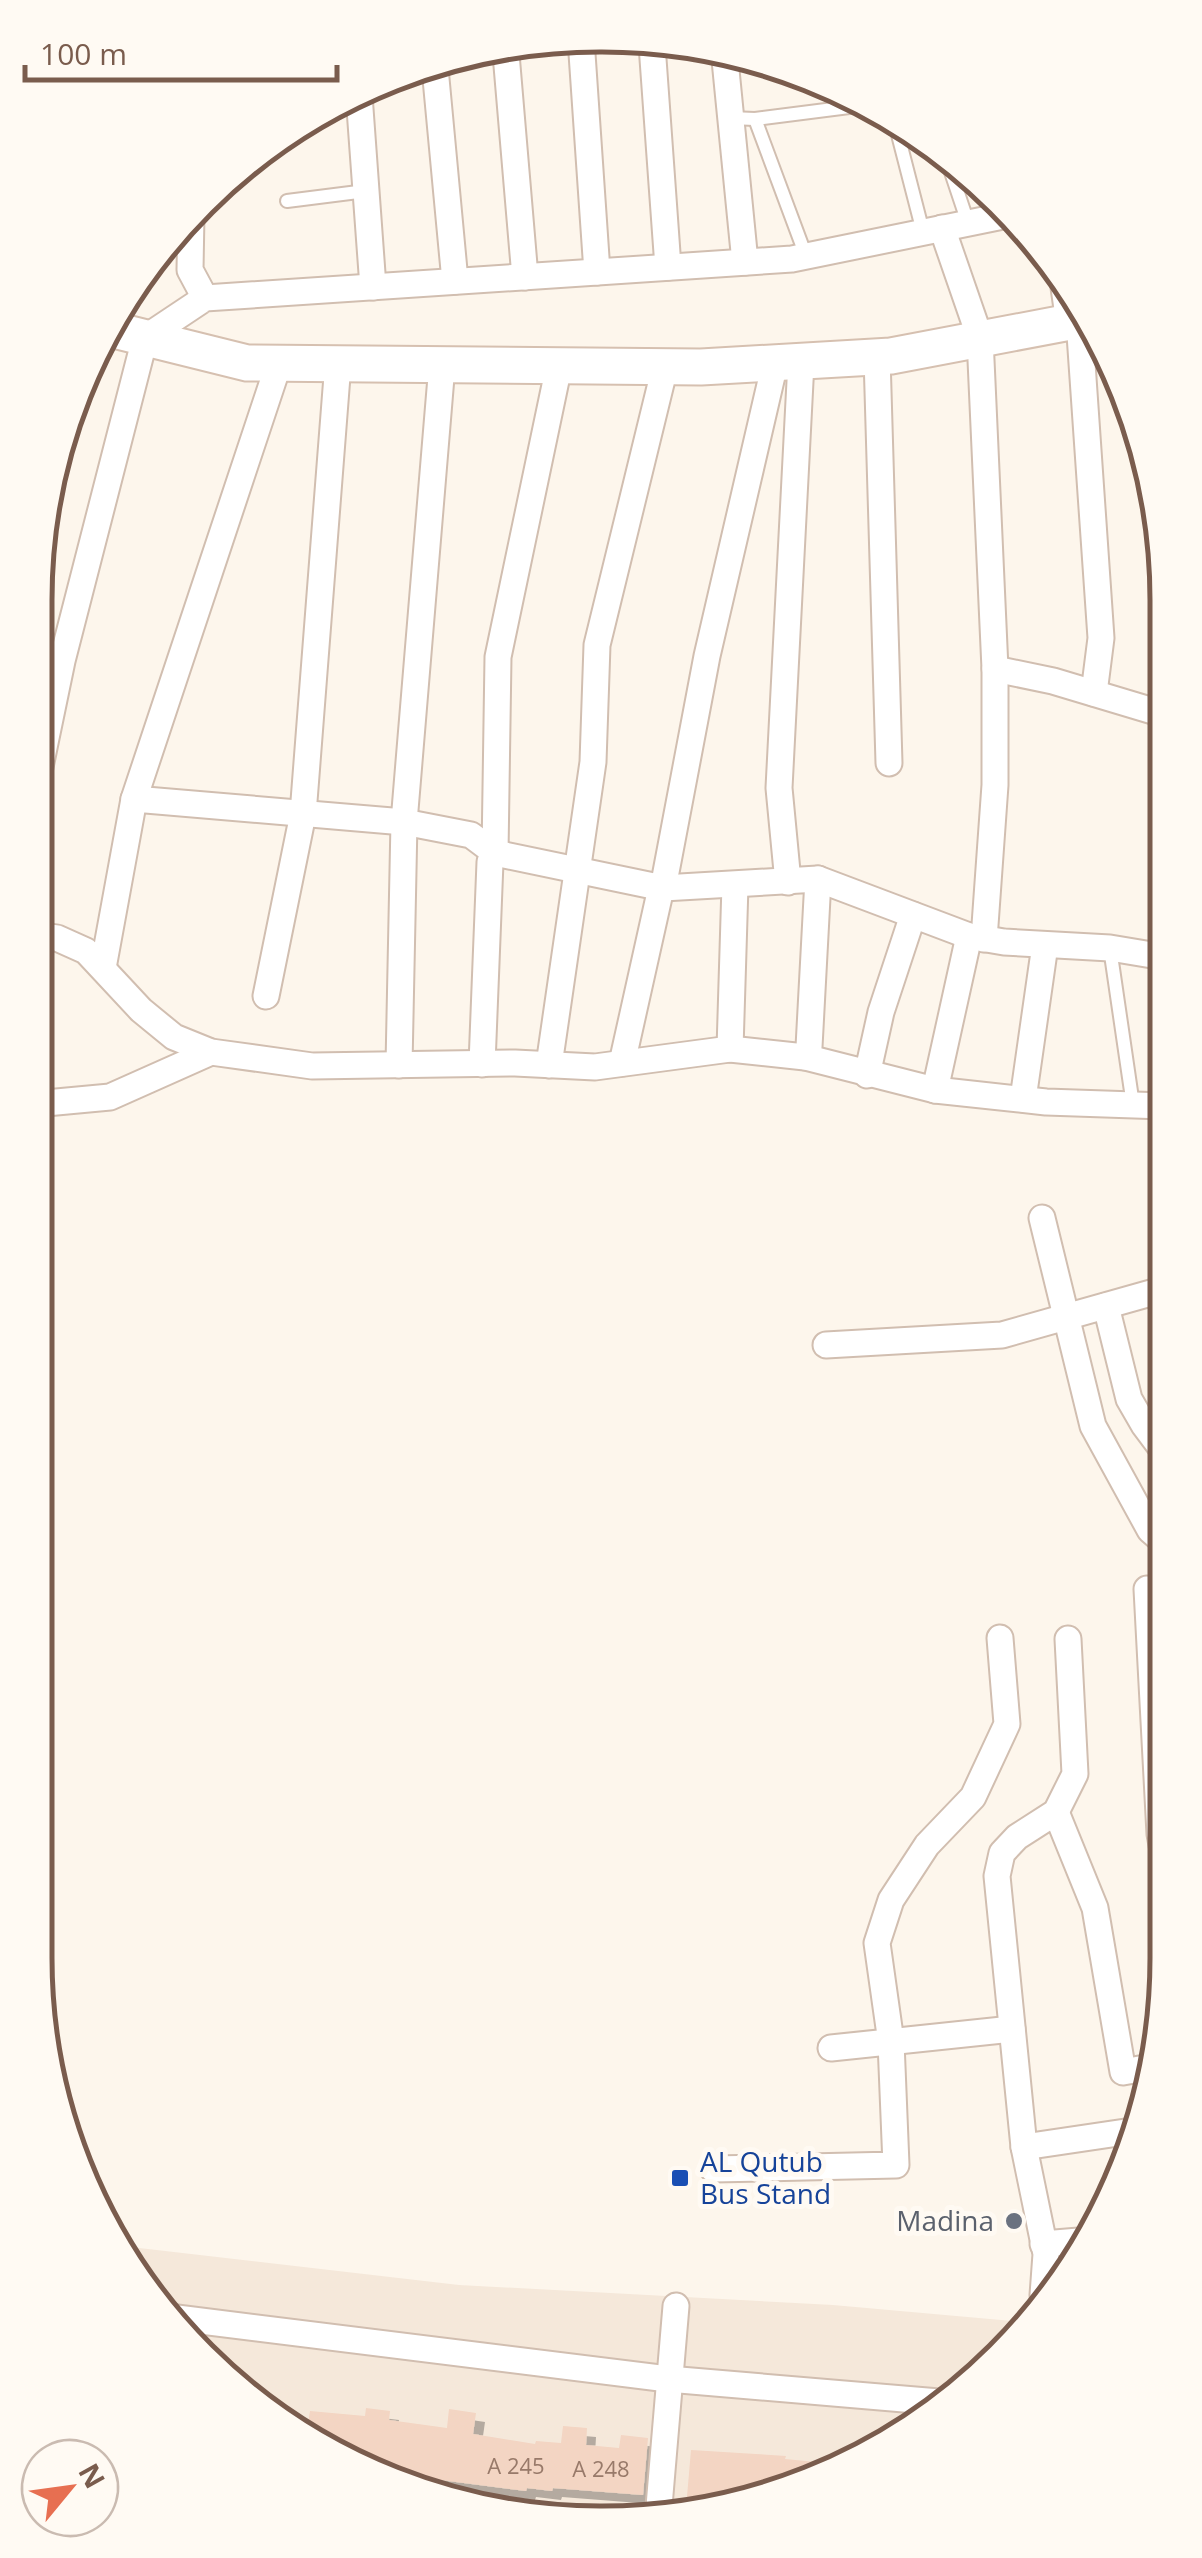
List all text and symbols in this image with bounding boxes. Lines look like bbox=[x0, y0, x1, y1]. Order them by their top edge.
scale bar bbox=[25, 20, 338, 82]
text: 100 m bbox=[40, 33, 127, 74]
place label: AL Qutub Bus Stand bbox=[700, 2142, 831, 2212]
marker: AL Qutub Bus Stand bbox=[669, 2167, 691, 2189]
place label: Madina bbox=[896, 2201, 994, 2239]
marker: Madina bbox=[1003, 2210, 1025, 2232]
north arrow bbox=[20, 2438, 120, 2538]
house number: A 245 bbox=[487, 2450, 545, 2480]
house number: A 248 bbox=[572, 2453, 630, 2483]
text: N bbox=[71, 2456, 115, 2495]

